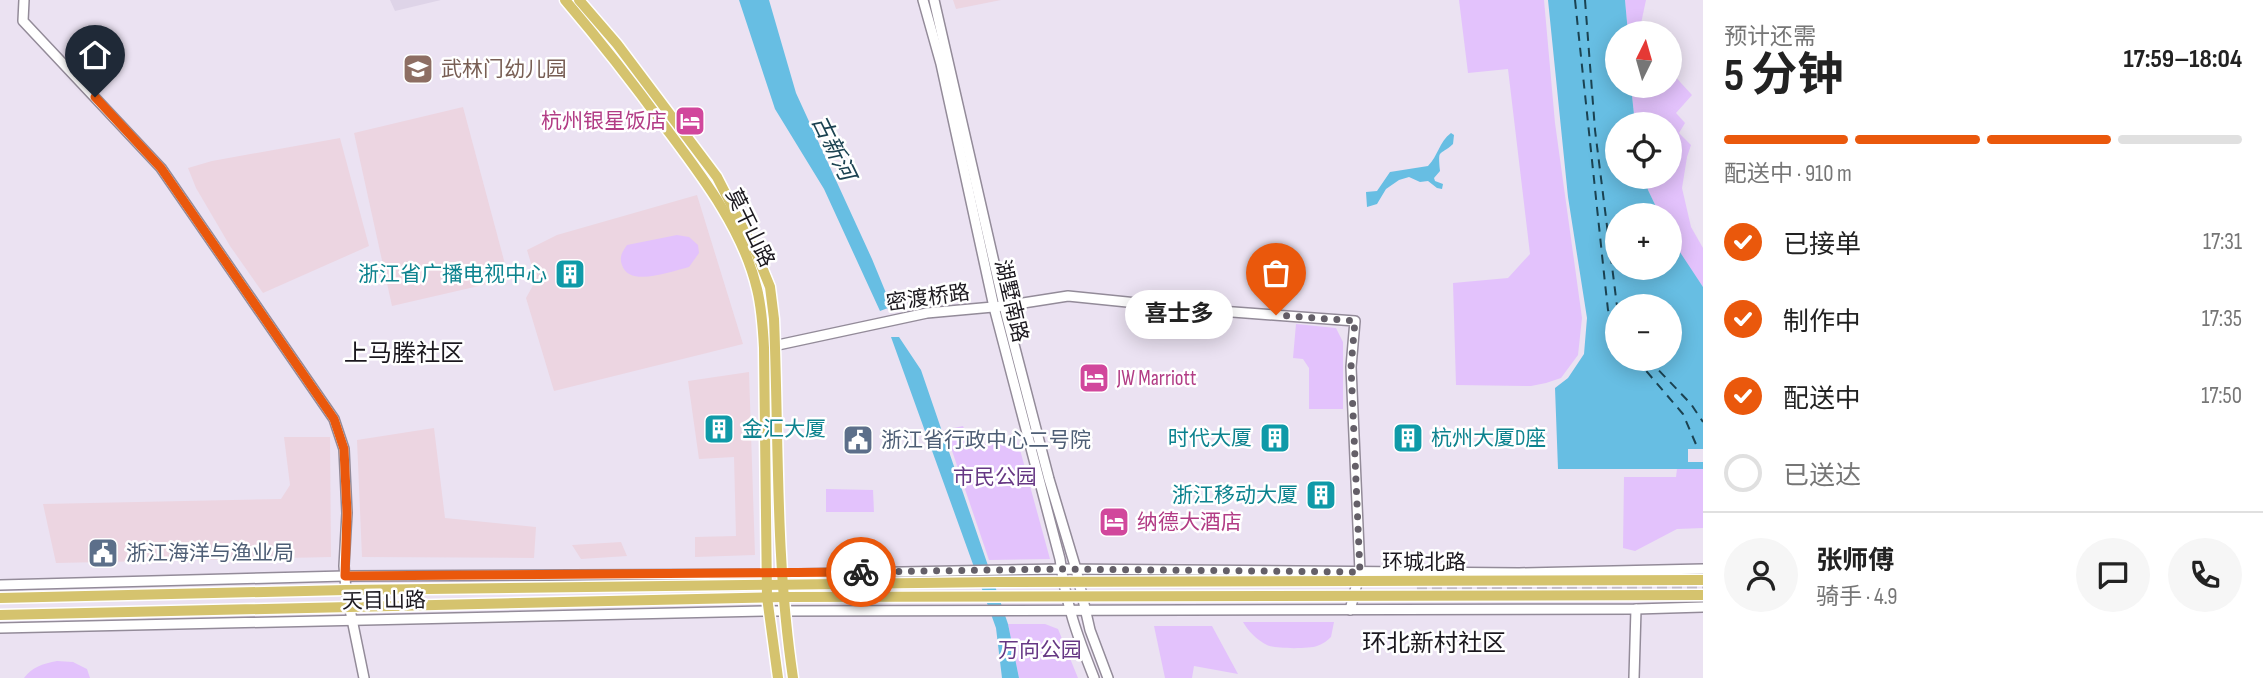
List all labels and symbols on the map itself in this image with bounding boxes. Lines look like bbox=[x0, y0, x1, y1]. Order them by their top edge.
north arrow bbox=[1605, 21, 1682, 98]
pin bbox=[65, 25, 125, 97]
school or university icon: 武林门幼儿园 bbox=[401, 52, 435, 86]
place label: 武林门幼儿园 bbox=[441, 57, 567, 82]
hotel icon: 杭州银星饭店 bbox=[673, 104, 707, 138]
place label: 杭州银星饭店 bbox=[541, 109, 667, 134]
water label: 古新河 bbox=[805, 111, 862, 189]
street label: 莫干山路 bbox=[720, 185, 780, 271]
pin bbox=[1246, 243, 1306, 315]
building icon: 浙江省广播电视中心 bbox=[553, 257, 587, 291]
street label: 湖墅南路 bbox=[989, 257, 1033, 345]
place label: 浙江省广播电视中心 bbox=[358, 262, 547, 287]
street label: 密渡桥路 bbox=[885, 280, 971, 316]
callout: 喜士多 bbox=[1126, 290, 1234, 340]
district label: 上马塍社区 bbox=[344, 339, 464, 368]
hotel icon: JW Marriott bbox=[1077, 361, 1111, 395]
place label: JW Marriott bbox=[1116, 366, 1196, 391]
building icon: 金汇大厦 bbox=[702, 412, 736, 446]
place label: 金汇大厦 bbox=[742, 417, 826, 442]
building icon: 时代大厦 bbox=[1258, 421, 1292, 455]
building icon: 杭州大厦D座 bbox=[1391, 421, 1425, 455]
public building icon: 浙江省行政中心二号院 bbox=[841, 423, 875, 457]
place label: 时代大厦 bbox=[1168, 426, 1252, 451]
place label: 杭州大厦D座 bbox=[1431, 426, 1546, 451]
place label: 浙江省行政中心二号院 bbox=[881, 428, 1091, 453]
park label: 市民公园 bbox=[953, 465, 1037, 490]
building icon: 浙江移动大厦 bbox=[1304, 478, 1338, 512]
place label: 浙江移动大厦 bbox=[1172, 483, 1298, 508]
hotel icon: 纳德大酒店 bbox=[1097, 505, 1131, 539]
place label: 纳德大酒店 bbox=[1137, 510, 1242, 535]
public building icon: 浙江海洋与渔业局 bbox=[86, 536, 120, 570]
courier bbox=[826, 537, 896, 607]
place label: 浙江海洋与渔业局 bbox=[126, 541, 294, 566]
street label: 环城北路 bbox=[1382, 550, 1466, 575]
street label: 天目山路 bbox=[342, 588, 426, 614]
district label: 环北新村社区 bbox=[1362, 629, 1506, 658]
park label: 万向公园 bbox=[998, 638, 1082, 663]

